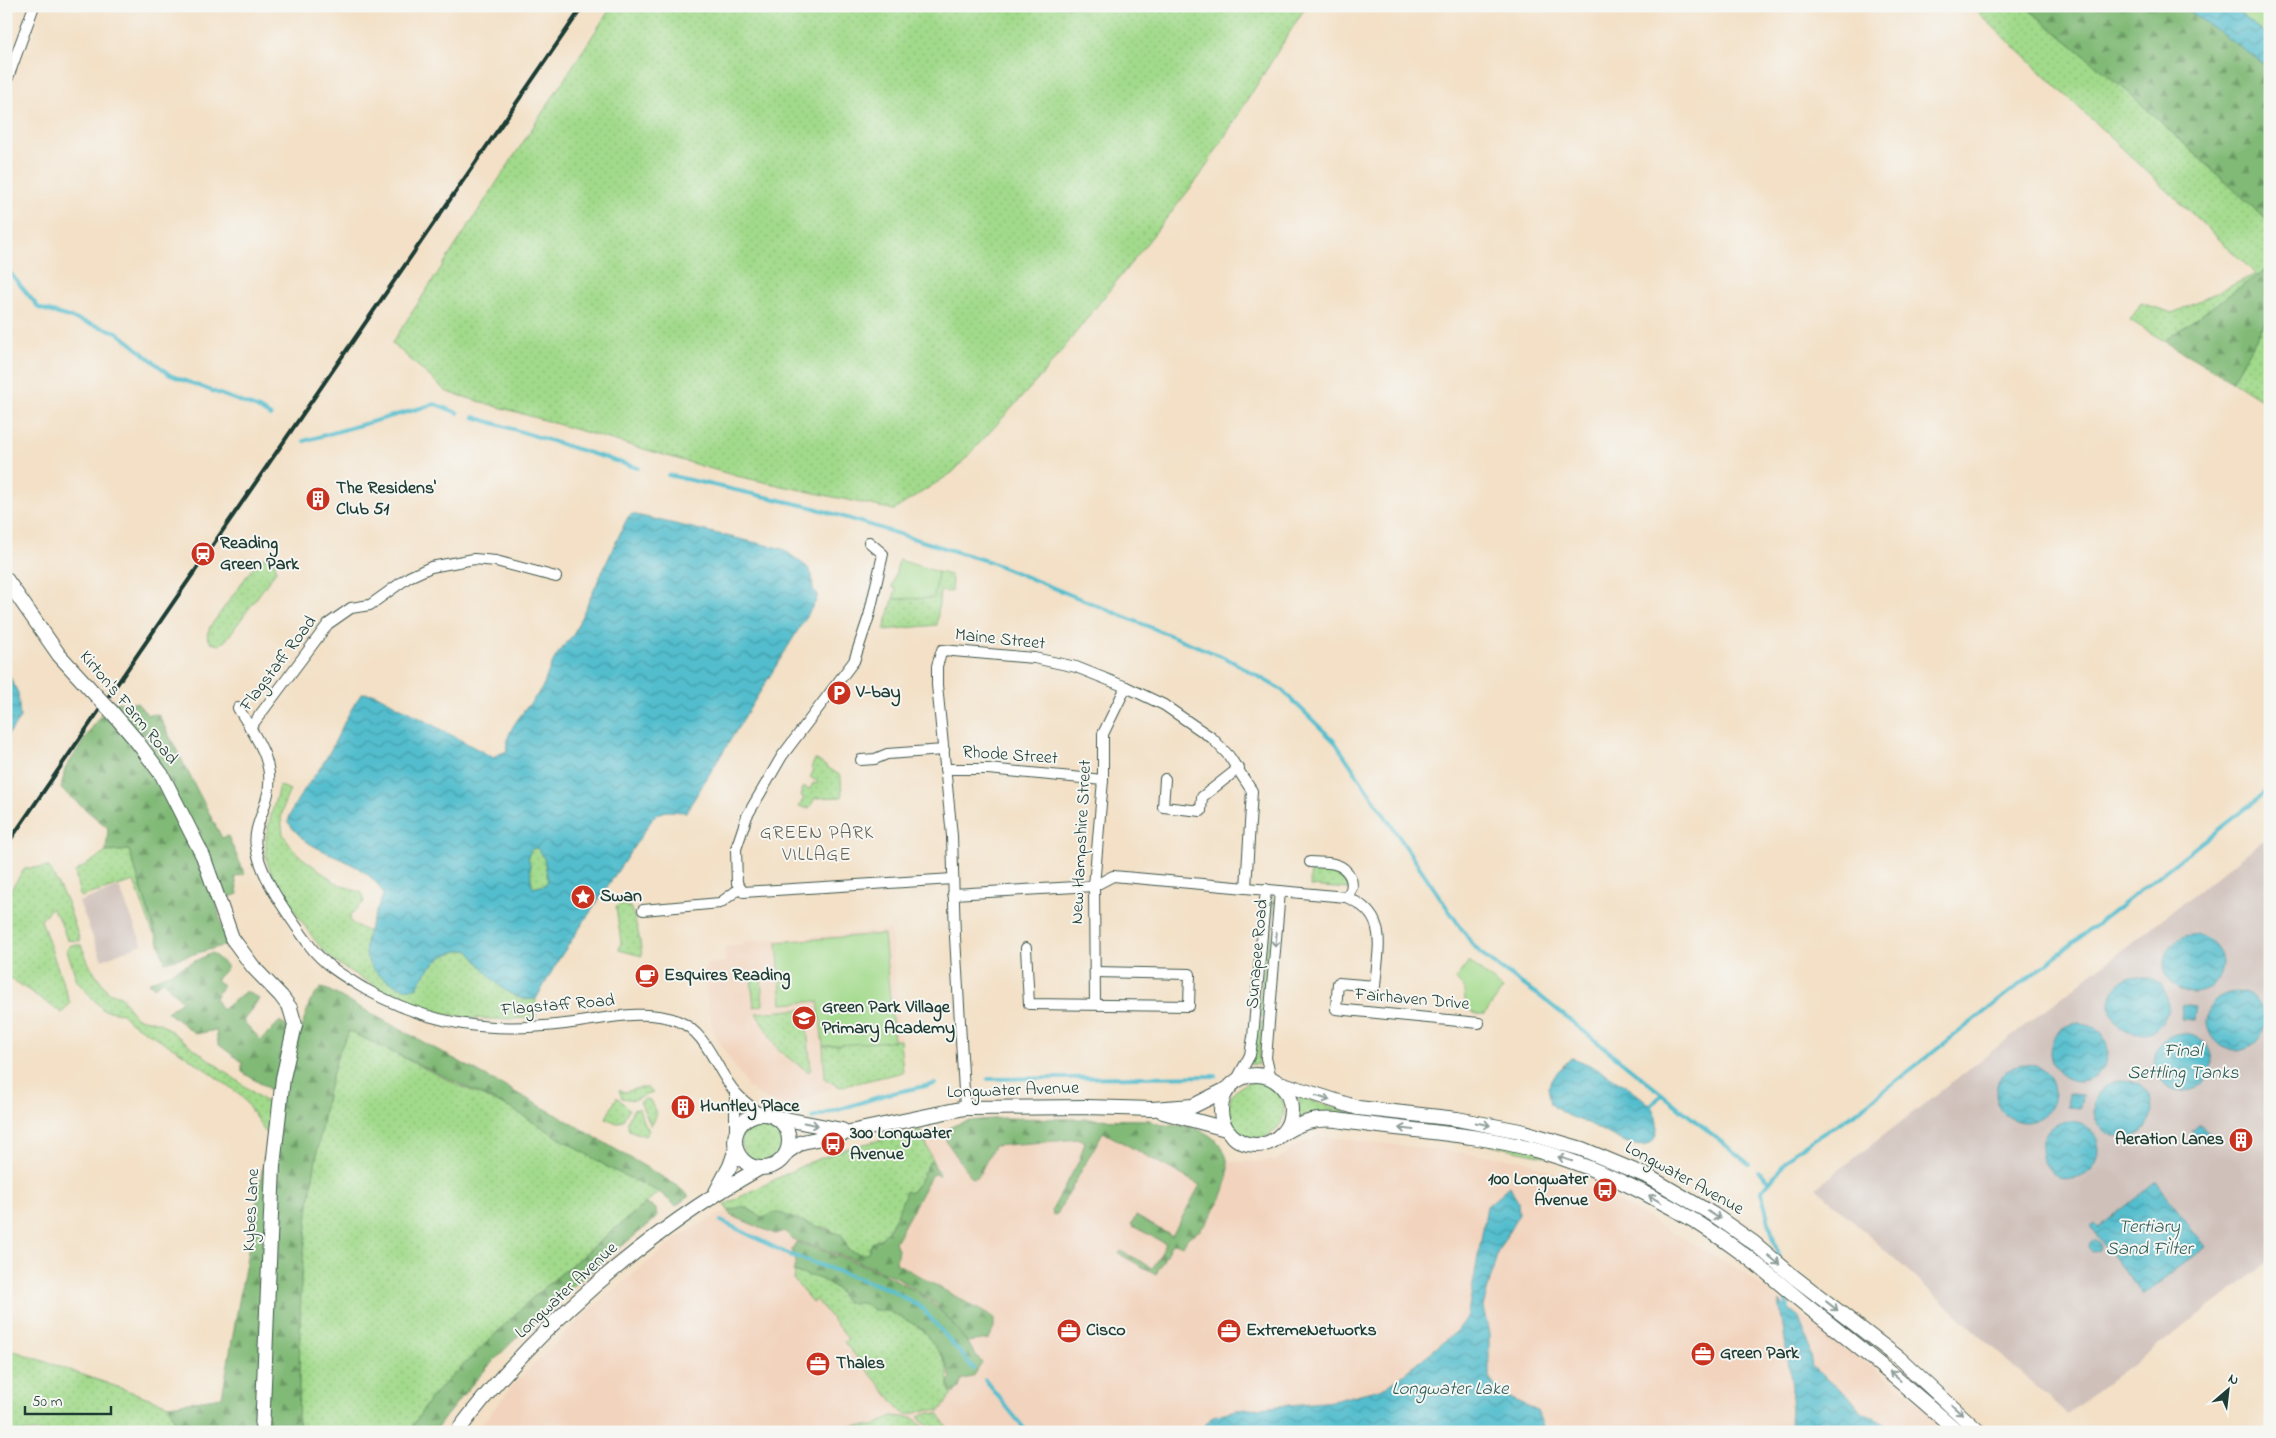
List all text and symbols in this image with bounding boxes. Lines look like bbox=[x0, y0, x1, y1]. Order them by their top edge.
place label: The Residens' Club 51 bbox=[336, 476, 436, 523]
building icon: The Residens' Club 51 bbox=[305, 486, 331, 512]
place label: Reading Green Park bbox=[220, 531, 300, 578]
station icon: Reading Green Park bbox=[190, 541, 216, 567]
street label: Flagstaff Road bbox=[234, 611, 324, 719]
street label: Maine Street bbox=[954, 622, 1046, 658]
street label: Kirton's Farm Road bbox=[72, 645, 184, 771]
parking icon: V-bay bbox=[826, 680, 852, 706]
place label: V-bay bbox=[855, 680, 900, 707]
street label: Rhode Street bbox=[961, 740, 1059, 772]
street label: New Hampshire Street bbox=[1065, 759, 1099, 925]
district label: GREEN PARK VILLAGE bbox=[760, 820, 874, 869]
place icon: Swan bbox=[570, 884, 596, 910]
place label: Swan bbox=[600, 884, 642, 910]
street label: Sunapee Road bbox=[1240, 898, 1276, 1010]
one-way arrow bbox=[1271, 931, 1280, 947]
cafe icon: Esquires Reading bbox=[634, 963, 660, 989]
place label: Esquires Reading bbox=[664, 963, 790, 990]
street label: Fairhaven Drive bbox=[1353, 982, 1471, 1018]
street label: Flagstaff Road bbox=[499, 988, 616, 1025]
place label: Green Park Village Primary Academy bbox=[822, 995, 955, 1043]
school or university icon: Green Park Village Primary Academy bbox=[791, 1005, 817, 1031]
water label: Final Settling Tanks bbox=[2127, 1038, 2239, 1088]
street label: Longwater Avenue bbox=[946, 1076, 1081, 1107]
building icon: Huntley Place bbox=[670, 1094, 696, 1120]
place label: Huntley Place bbox=[700, 1094, 800, 1121]
one-way arrow bbox=[1315, 1094, 1331, 1104]
one-way arrow bbox=[802, 1119, 818, 1129]
one-way arrow bbox=[1475, 1119, 1491, 1129]
place label: 300 Longwater Avenue bbox=[849, 1121, 952, 1168]
one-way arrow bbox=[1398, 1124, 1414, 1134]
place label: Aeration Lanes bbox=[2115, 1127, 2224, 1153]
building icon: Aeration Lanes bbox=[2228, 1127, 2254, 1153]
bus stop icon: 300 Longwater Avenue bbox=[820, 1131, 846, 1157]
street label: Longwater Avenue bbox=[1619, 1135, 1749, 1224]
one-way arrow bbox=[1558, 1154, 1574, 1164]
street label: Kybes Lane bbox=[237, 1167, 267, 1252]
place label: 100 Longwater Avenue bbox=[1488, 1167, 1589, 1214]
bus stop icon: 100 Longwater Avenue bbox=[1592, 1177, 1618, 1203]
one-way arrow bbox=[1648, 1194, 1663, 1204]
one-way arrow bbox=[1706, 1211, 1720, 1221]
water label: Tertiary Sand Filter bbox=[2106, 1214, 2195, 1263]
street label: Longwater Avenue bbox=[510, 1236, 626, 1346]
one-way arrow bbox=[1767, 1254, 1780, 1265]
one-way arrow bbox=[1825, 1301, 1838, 1312]
office icon: Cisco bbox=[1056, 1318, 1082, 1344]
place label: Cisco bbox=[1086, 1318, 1126, 1344]
office icon: ExtremeNetworks bbox=[1216, 1318, 1242, 1344]
place label: ExtremeNetworks bbox=[1246, 1318, 1377, 1344]
office icon: Green Park bbox=[1690, 1341, 1716, 1367]
place label: Green Park bbox=[1720, 1341, 1800, 1367]
office icon: Thales bbox=[805, 1351, 831, 1377]
place label: Thales bbox=[836, 1351, 885, 1377]
north arrow bbox=[2204, 1366, 2254, 1416]
text: N bbox=[2224, 1368, 2243, 1391]
one-way arrow bbox=[1889, 1371, 1902, 1382]
water label: Longwater Lake bbox=[1391, 1376, 1510, 1404]
scale bar bbox=[25, 1383, 111, 1415]
text: 50 m bbox=[32, 1391, 63, 1413]
one-way arrow bbox=[1950, 1404, 1963, 1416]

